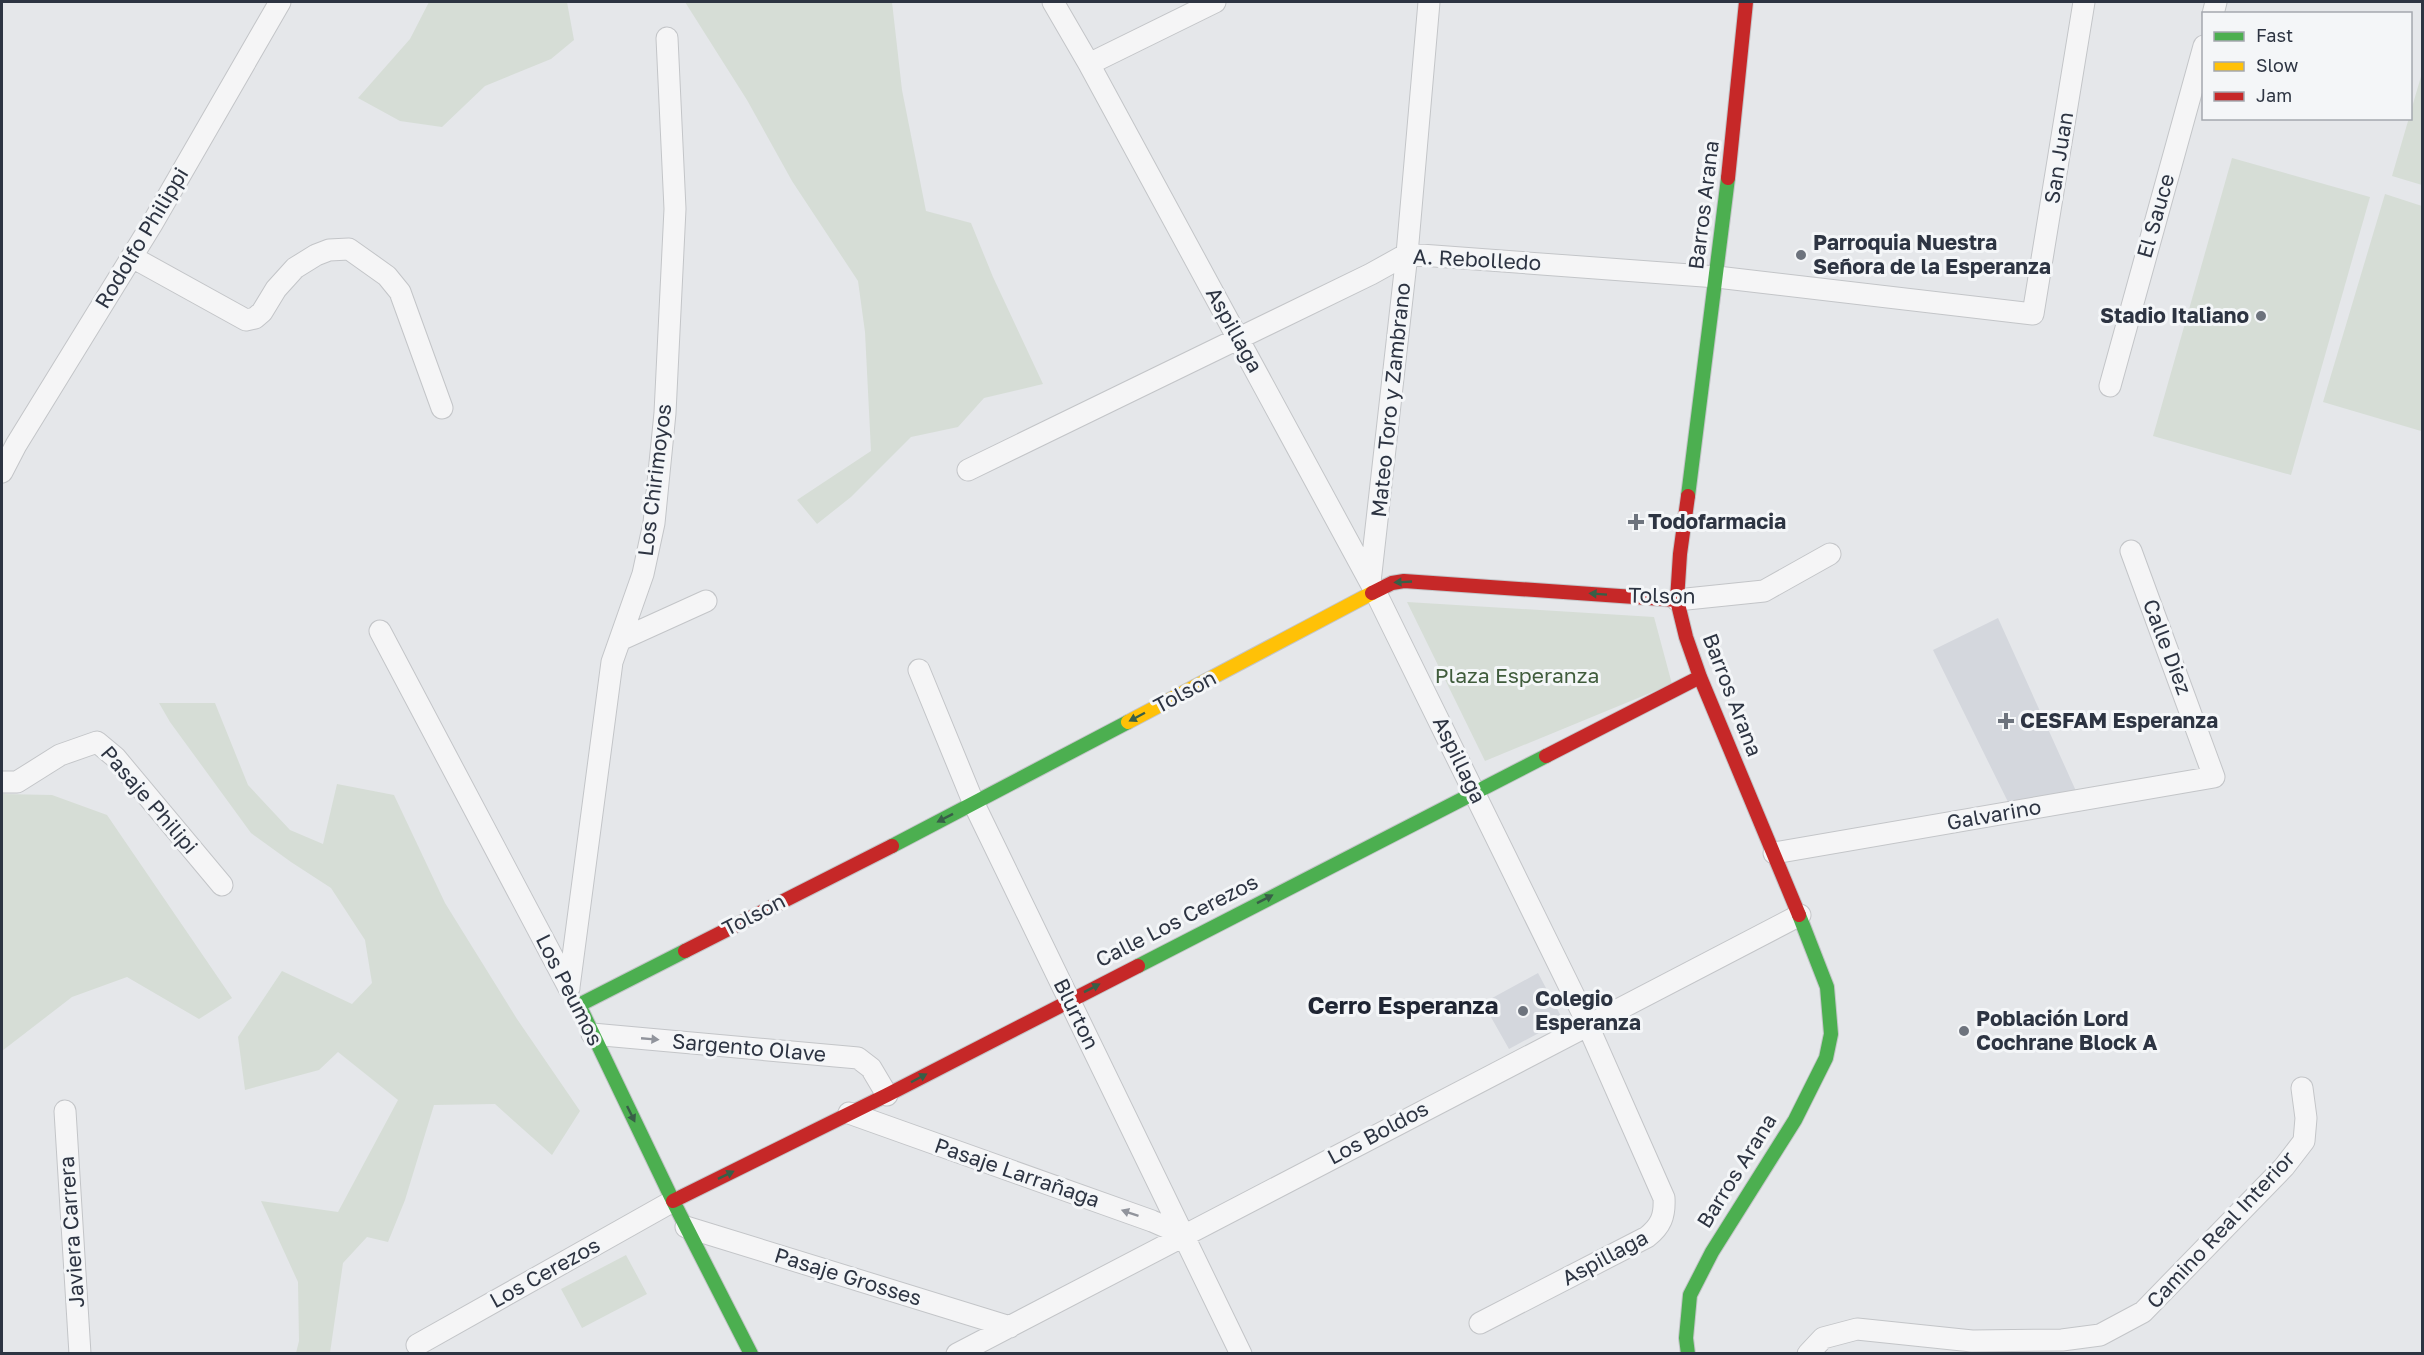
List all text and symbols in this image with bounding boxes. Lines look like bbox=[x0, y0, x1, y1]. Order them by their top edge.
legend bbox=[2202, 12, 2412, 120]
text: Fast bbox=[2256, 24, 2293, 46]
text: Slow bbox=[2256, 54, 2299, 76]
text: Jam bbox=[2256, 84, 2292, 106]
street label: San Juan bbox=[2038, 110, 2078, 206]
street label: Barros Arana bbox=[1682, 139, 1724, 271]
street label: Rodolfo Philippi bbox=[89, 162, 193, 313]
street label: El Sauce bbox=[2131, 171, 2179, 261]
place label: Parroquia Nuestra Señora de la Esperanza bbox=[1813, 229, 2051, 279]
street label: A. Rebolledo bbox=[1412, 243, 1542, 275]
marker: Parroquia Nuestra Señora de la Esperanza bbox=[1794, 248, 1808, 262]
street label: Mateo Toro y Zambrano bbox=[1365, 281, 1415, 519]
street label: Aspillaga bbox=[1201, 282, 1269, 377]
place label: Stadio Italiano bbox=[2100, 302, 2249, 328]
marker: Stadio Italiano bbox=[2254, 309, 2268, 323]
street label: Los Chirimoyos bbox=[632, 402, 676, 558]
place label: Todofarmacia bbox=[1648, 508, 1786, 534]
marker: Todofarmacia bbox=[1629, 515, 1643, 529]
one-way arrow bbox=[1394, 578, 1413, 587]
street label: Tolson bbox=[1628, 581, 1696, 609]
one-way arrow bbox=[1588, 589, 1607, 599]
street label: Calle Diez bbox=[2138, 595, 2198, 698]
street label: Barros Arana bbox=[1698, 629, 1768, 760]
park label: Plaza Esperanza bbox=[1435, 662, 1599, 688]
street label: Tolson bbox=[1149, 664, 1220, 718]
place label: CESFAM Esperanza bbox=[2020, 707, 2218, 733]
street label: Aspillaga bbox=[1428, 712, 1492, 807]
marker: CESFAM Esperanza bbox=[1997, 712, 2015, 730]
one-way arrow bbox=[1128, 713, 1145, 722]
street label: Pasaje Philipi bbox=[96, 740, 204, 859]
street label: Galvarino bbox=[1945, 793, 2043, 835]
one-way arrow bbox=[937, 813, 954, 823]
street label: Calle Los Cerezos bbox=[1091, 868, 1262, 972]
street label: Tolson bbox=[718, 887, 789, 941]
one-way arrow bbox=[1257, 895, 1274, 904]
street label: Los Peumos bbox=[531, 930, 609, 1050]
street label: Blurton bbox=[1049, 974, 1105, 1053]
one-way arrow bbox=[1084, 983, 1101, 993]
place label: Colegio Esperanza bbox=[1535, 985, 1641, 1035]
district label: Cerro Esperanza bbox=[1308, 990, 1499, 1019]
marker: Colegio Esperanza bbox=[1516, 1004, 1530, 1018]
place label: Población Lord Cochrane Block A bbox=[1976, 1005, 2158, 1055]
marker: Población Lord Cochrane Block A bbox=[1957, 1024, 1971, 1038]
street label: Sargento Olave bbox=[671, 1027, 827, 1067]
one-way arrow bbox=[641, 1034, 660, 1044]
one-way arrow bbox=[910, 1074, 928, 1084]
street label: Los Boldos bbox=[1323, 1095, 1432, 1170]
one-way arrow bbox=[627, 1106, 636, 1123]
street label: Barros Arana bbox=[1691, 1109, 1782, 1232]
street label: Pasaje Larrañaga bbox=[931, 1132, 1103, 1213]
street label: Camino Real Interior bbox=[2141, 1145, 2300, 1313]
street label: Javiera Carrera bbox=[53, 1155, 89, 1309]
one-way arrow bbox=[717, 1170, 734, 1179]
one-way arrow bbox=[1121, 1207, 1139, 1217]
street label: Aspillaga bbox=[1557, 1224, 1652, 1291]
street label: Los Cerezos bbox=[485, 1231, 604, 1313]
street label: Pasaje Grosses bbox=[772, 1241, 925, 1311]

